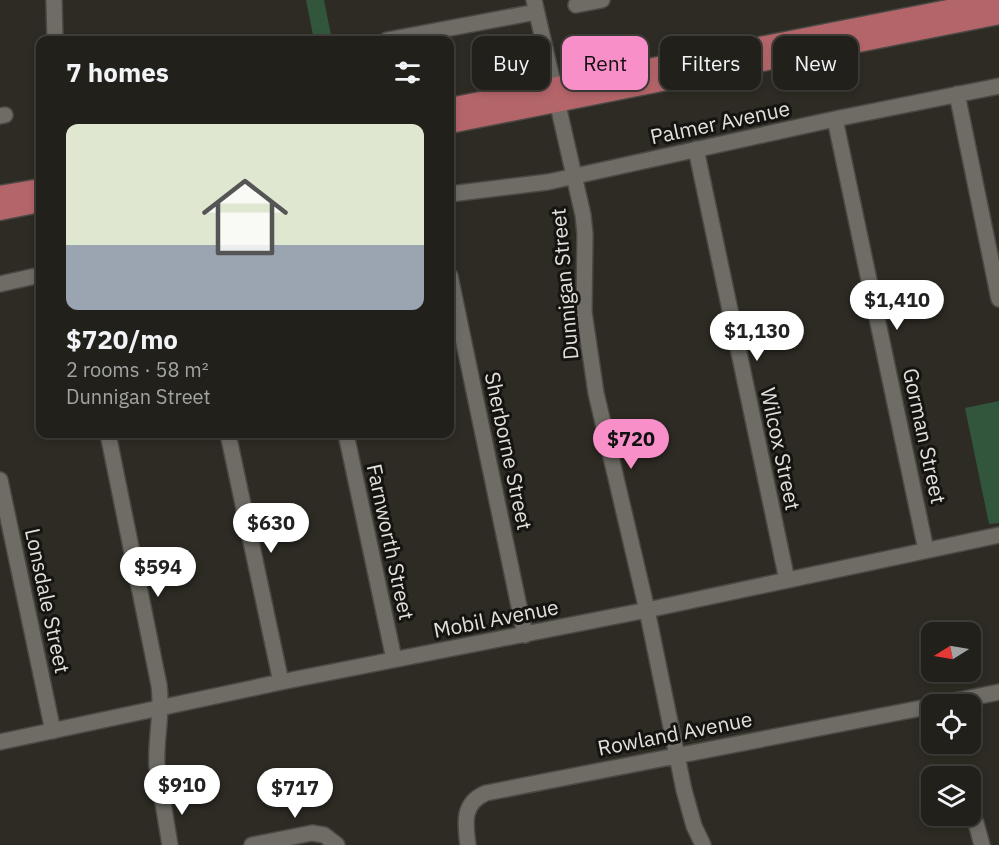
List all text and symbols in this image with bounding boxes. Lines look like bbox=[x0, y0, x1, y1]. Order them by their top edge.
chip: Buy bbox=[472, 36, 550, 90]
chip: Rent bbox=[562, 36, 648, 90]
chip: Filters bbox=[660, 36, 761, 90]
chip: New bbox=[773, 36, 858, 90]
text: 7 homes bbox=[66, 55, 169, 89]
icon: filters bbox=[391, 56, 424, 89]
street label: Palmer Avenue bbox=[647, 94, 792, 150]
icon: home bbox=[191, 163, 299, 271]
street label: Dunnigan Street bbox=[543, 207, 585, 361]
pin: $1,410 bbox=[848, 280, 946, 331]
text: $1,410 bbox=[864, 286, 930, 313]
pin: $1,130 bbox=[708, 311, 806, 362]
text: $1,130 bbox=[724, 317, 790, 344]
text: $720/mo bbox=[66, 322, 178, 356]
text: 2 rooms · 58 m² bbox=[66, 356, 209, 383]
street label: Gorman Street bbox=[897, 365, 953, 506]
street label: Sherborne Street bbox=[479, 369, 539, 532]
text: Dunnigan Street bbox=[66, 383, 211, 410]
street label: Wilcox Street bbox=[754, 385, 808, 513]
pin: $720 bbox=[595, 419, 667, 470]
text: $720 bbox=[607, 425, 655, 452]
street label: Farnworth Street bbox=[361, 461, 421, 623]
pin: $630 bbox=[235, 503, 307, 554]
text: $630 bbox=[247, 509, 295, 536]
street label: Lonsdale Street bbox=[19, 526, 77, 676]
pin: $594 bbox=[122, 547, 194, 598]
text: $594 bbox=[134, 553, 182, 580]
street label: Mobil Avenue bbox=[431, 592, 561, 644]
north arrow bbox=[921, 622, 981, 682]
map controls bbox=[921, 622, 981, 826]
button: locate bbox=[921, 694, 981, 754]
street label: Rowland Avenue bbox=[595, 704, 755, 762]
pin: $910 bbox=[146, 765, 218, 816]
button: layers bbox=[921, 766, 981, 826]
pin: $717 bbox=[259, 768, 331, 819]
text: $910 bbox=[158, 771, 206, 798]
text: $717 bbox=[271, 774, 319, 801]

